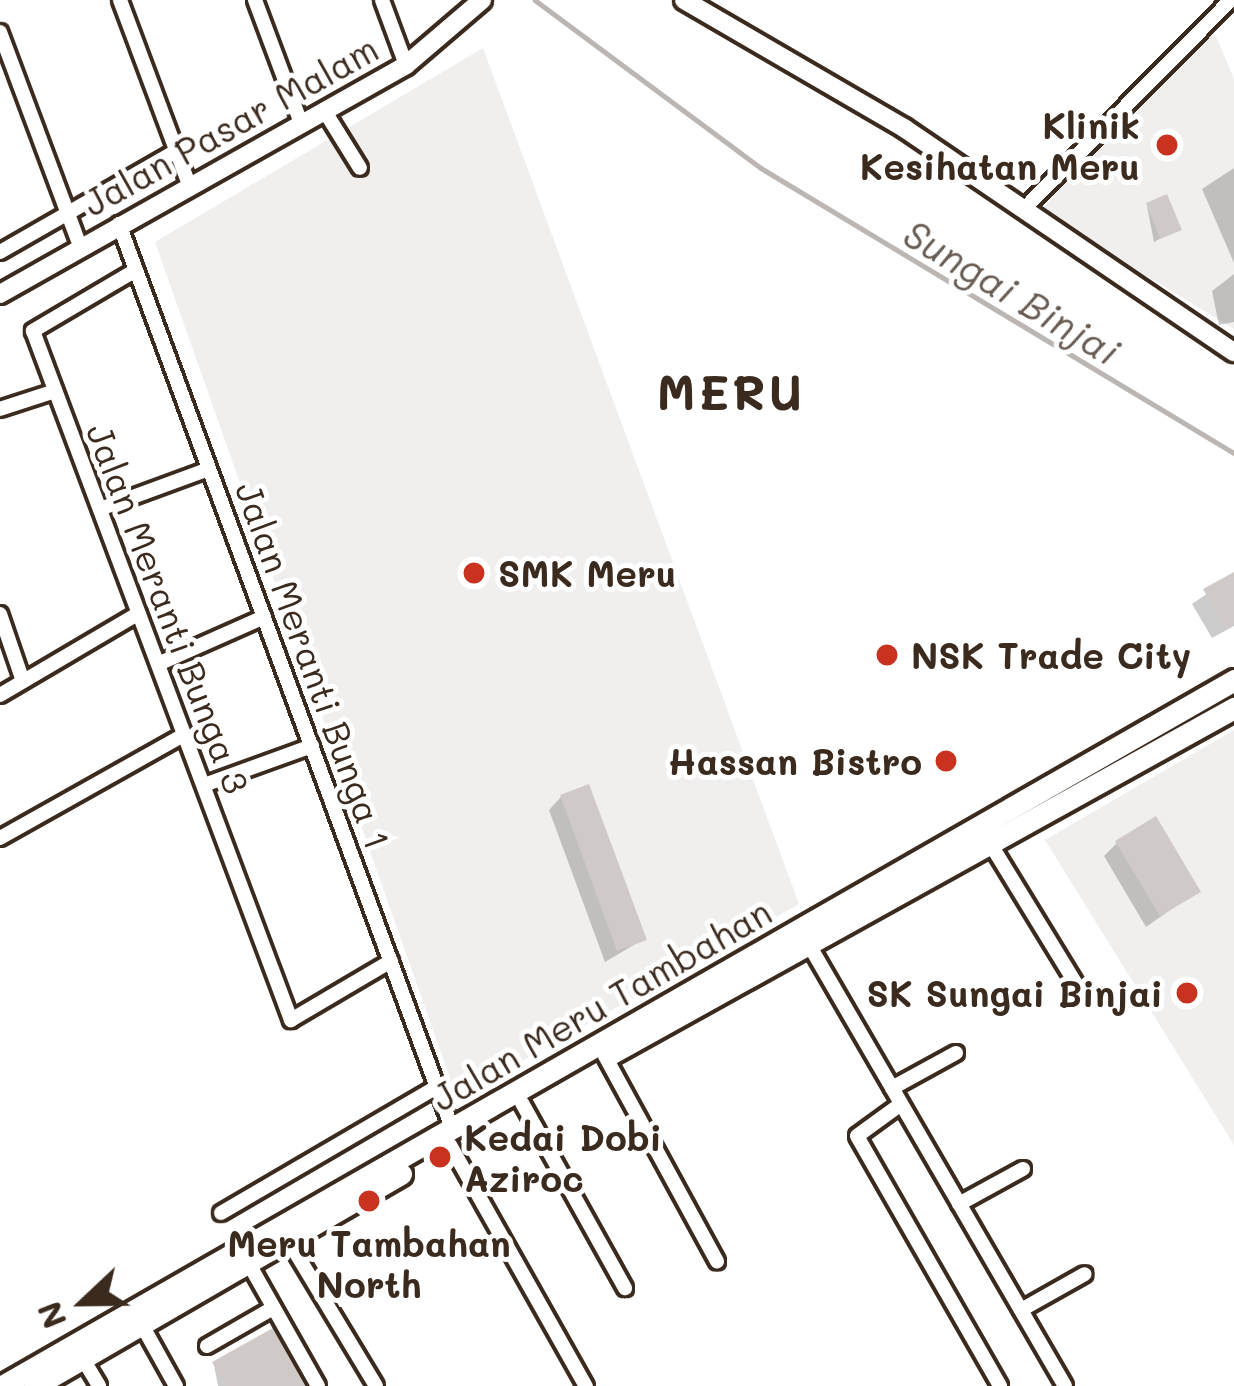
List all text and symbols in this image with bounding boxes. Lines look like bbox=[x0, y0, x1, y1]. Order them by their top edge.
street label: Jalan Pasar Malam bbox=[75, 26, 385, 224]
place label: Klinik Kesihatan Meru bbox=[860, 102, 1140, 187]
marker: Klinik Kesihatan Meru bbox=[1151, 129, 1183, 161]
water label: Sungai Binjai bbox=[896, 209, 1128, 375]
district label: MERU bbox=[657, 363, 805, 421]
street label: Jalan Meranti Bunga 3 bbox=[78, 417, 260, 799]
street label: Jalan Meranti Bunga 1 bbox=[227, 475, 401, 855]
place label: SMK Meru bbox=[498, 551, 676, 595]
marker: SMK Meru bbox=[461, 560, 487, 586]
place label: NSK Trade City bbox=[911, 633, 1191, 677]
marker: NSK Trade City bbox=[874, 642, 900, 668]
place label: Hassan Bistro bbox=[668, 739, 922, 783]
marker: Hassan Bistro bbox=[933, 748, 959, 774]
street label: Jalan Meru Tambahan bbox=[424, 889, 778, 1119]
place label: SK Sungai Binjai bbox=[866, 971, 1163, 1015]
marker: SK Sungai Binjai bbox=[1174, 980, 1200, 1006]
place label: Kedai Dobi Aziroc bbox=[464, 1114, 662, 1199]
marker: Kedai Dobi Aziroc bbox=[427, 1144, 453, 1170]
marker: Meru Tambahan North bbox=[356, 1188, 382, 1214]
place label: Meru Tambahan North bbox=[227, 1220, 511, 1305]
north arrow bbox=[24, 1242, 144, 1362]
text: N bbox=[26, 1296, 75, 1335]

